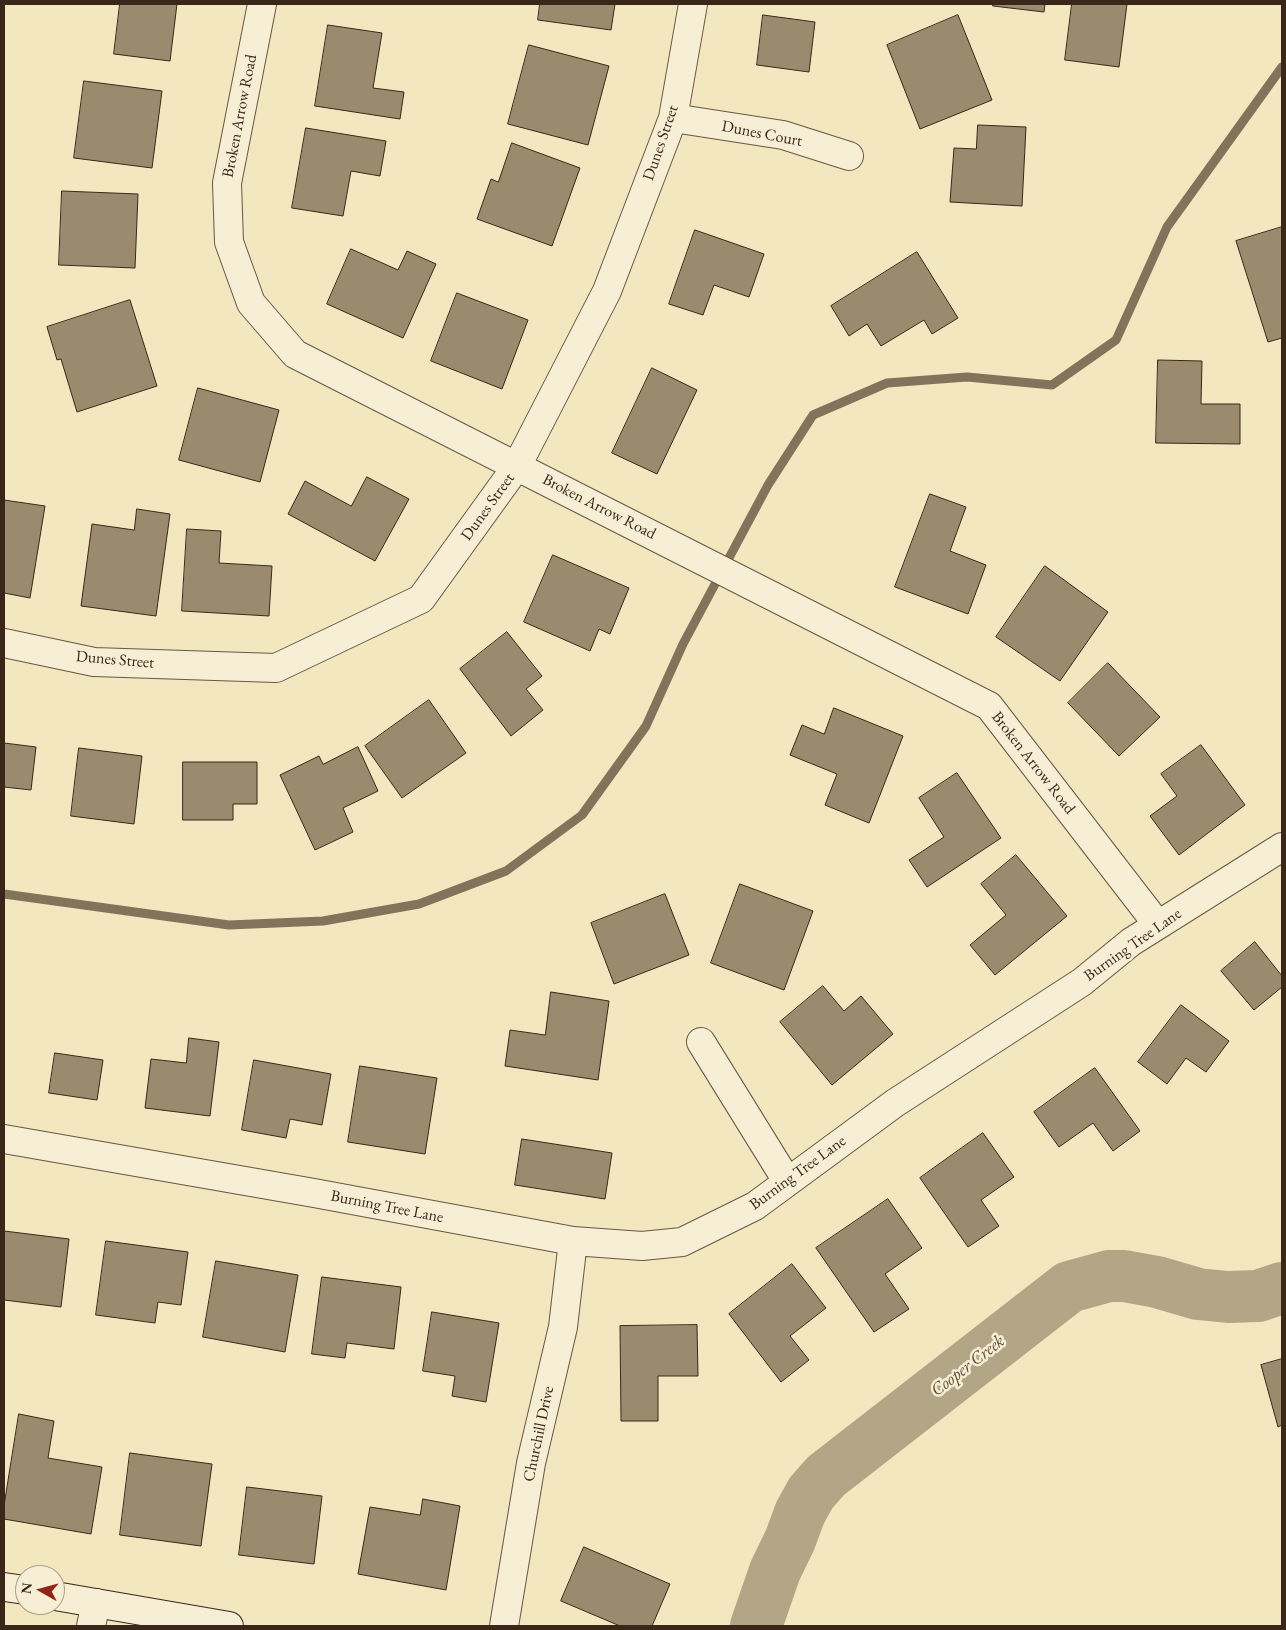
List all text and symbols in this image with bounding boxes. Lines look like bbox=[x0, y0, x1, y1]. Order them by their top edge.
street label: Broken Arrow Road bbox=[219, 53, 261, 179]
street label: Dunes Street bbox=[639, 103, 683, 183]
street label: Dunes Court bbox=[720, 117, 804, 151]
street label: Dunes Street bbox=[457, 470, 519, 544]
street label: Broken Arrow Road bbox=[539, 470, 659, 544]
street label: Dunes Street bbox=[75, 647, 155, 673]
street label: Broken Arrow Road bbox=[987, 708, 1079, 818]
street label: Burning Tree Lane bbox=[1081, 904, 1185, 986]
street label: Burning Tree Lane bbox=[746, 1132, 850, 1214]
street label: Burning Tree Lane bbox=[329, 1187, 445, 1227]
water label: Cooper Creek bbox=[927, 1330, 1009, 1402]
street label: Churchill Drive bbox=[520, 1385, 558, 1483]
north arrow bbox=[15, 1565, 65, 1615]
text: N bbox=[16, 1582, 36, 1595]

